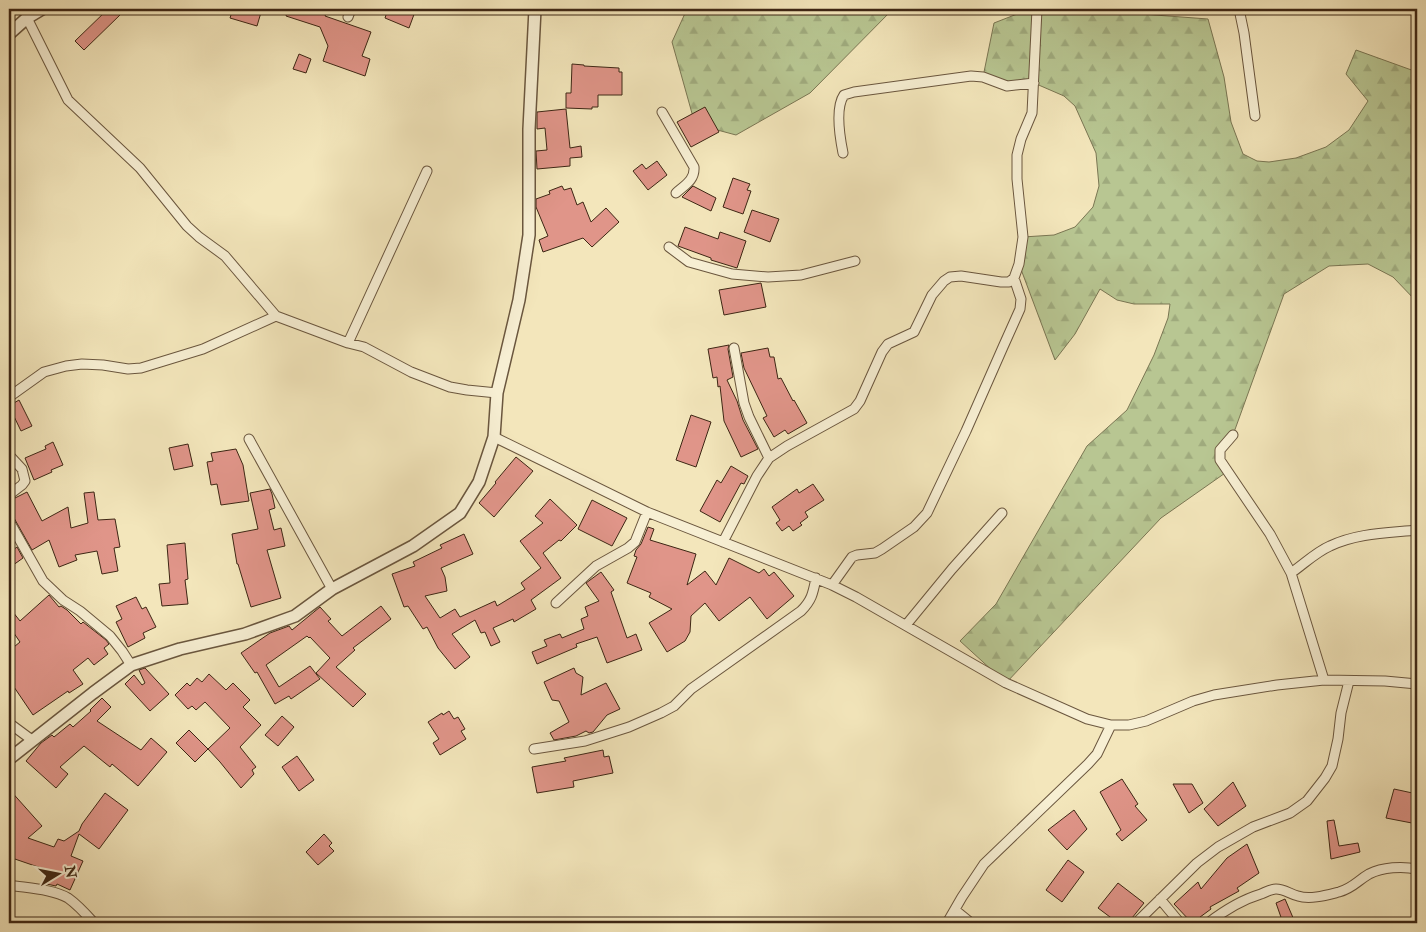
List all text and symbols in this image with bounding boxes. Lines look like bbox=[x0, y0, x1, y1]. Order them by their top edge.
north arrow bbox=[32, 850, 82, 900]
text: N bbox=[61, 863, 80, 880]

